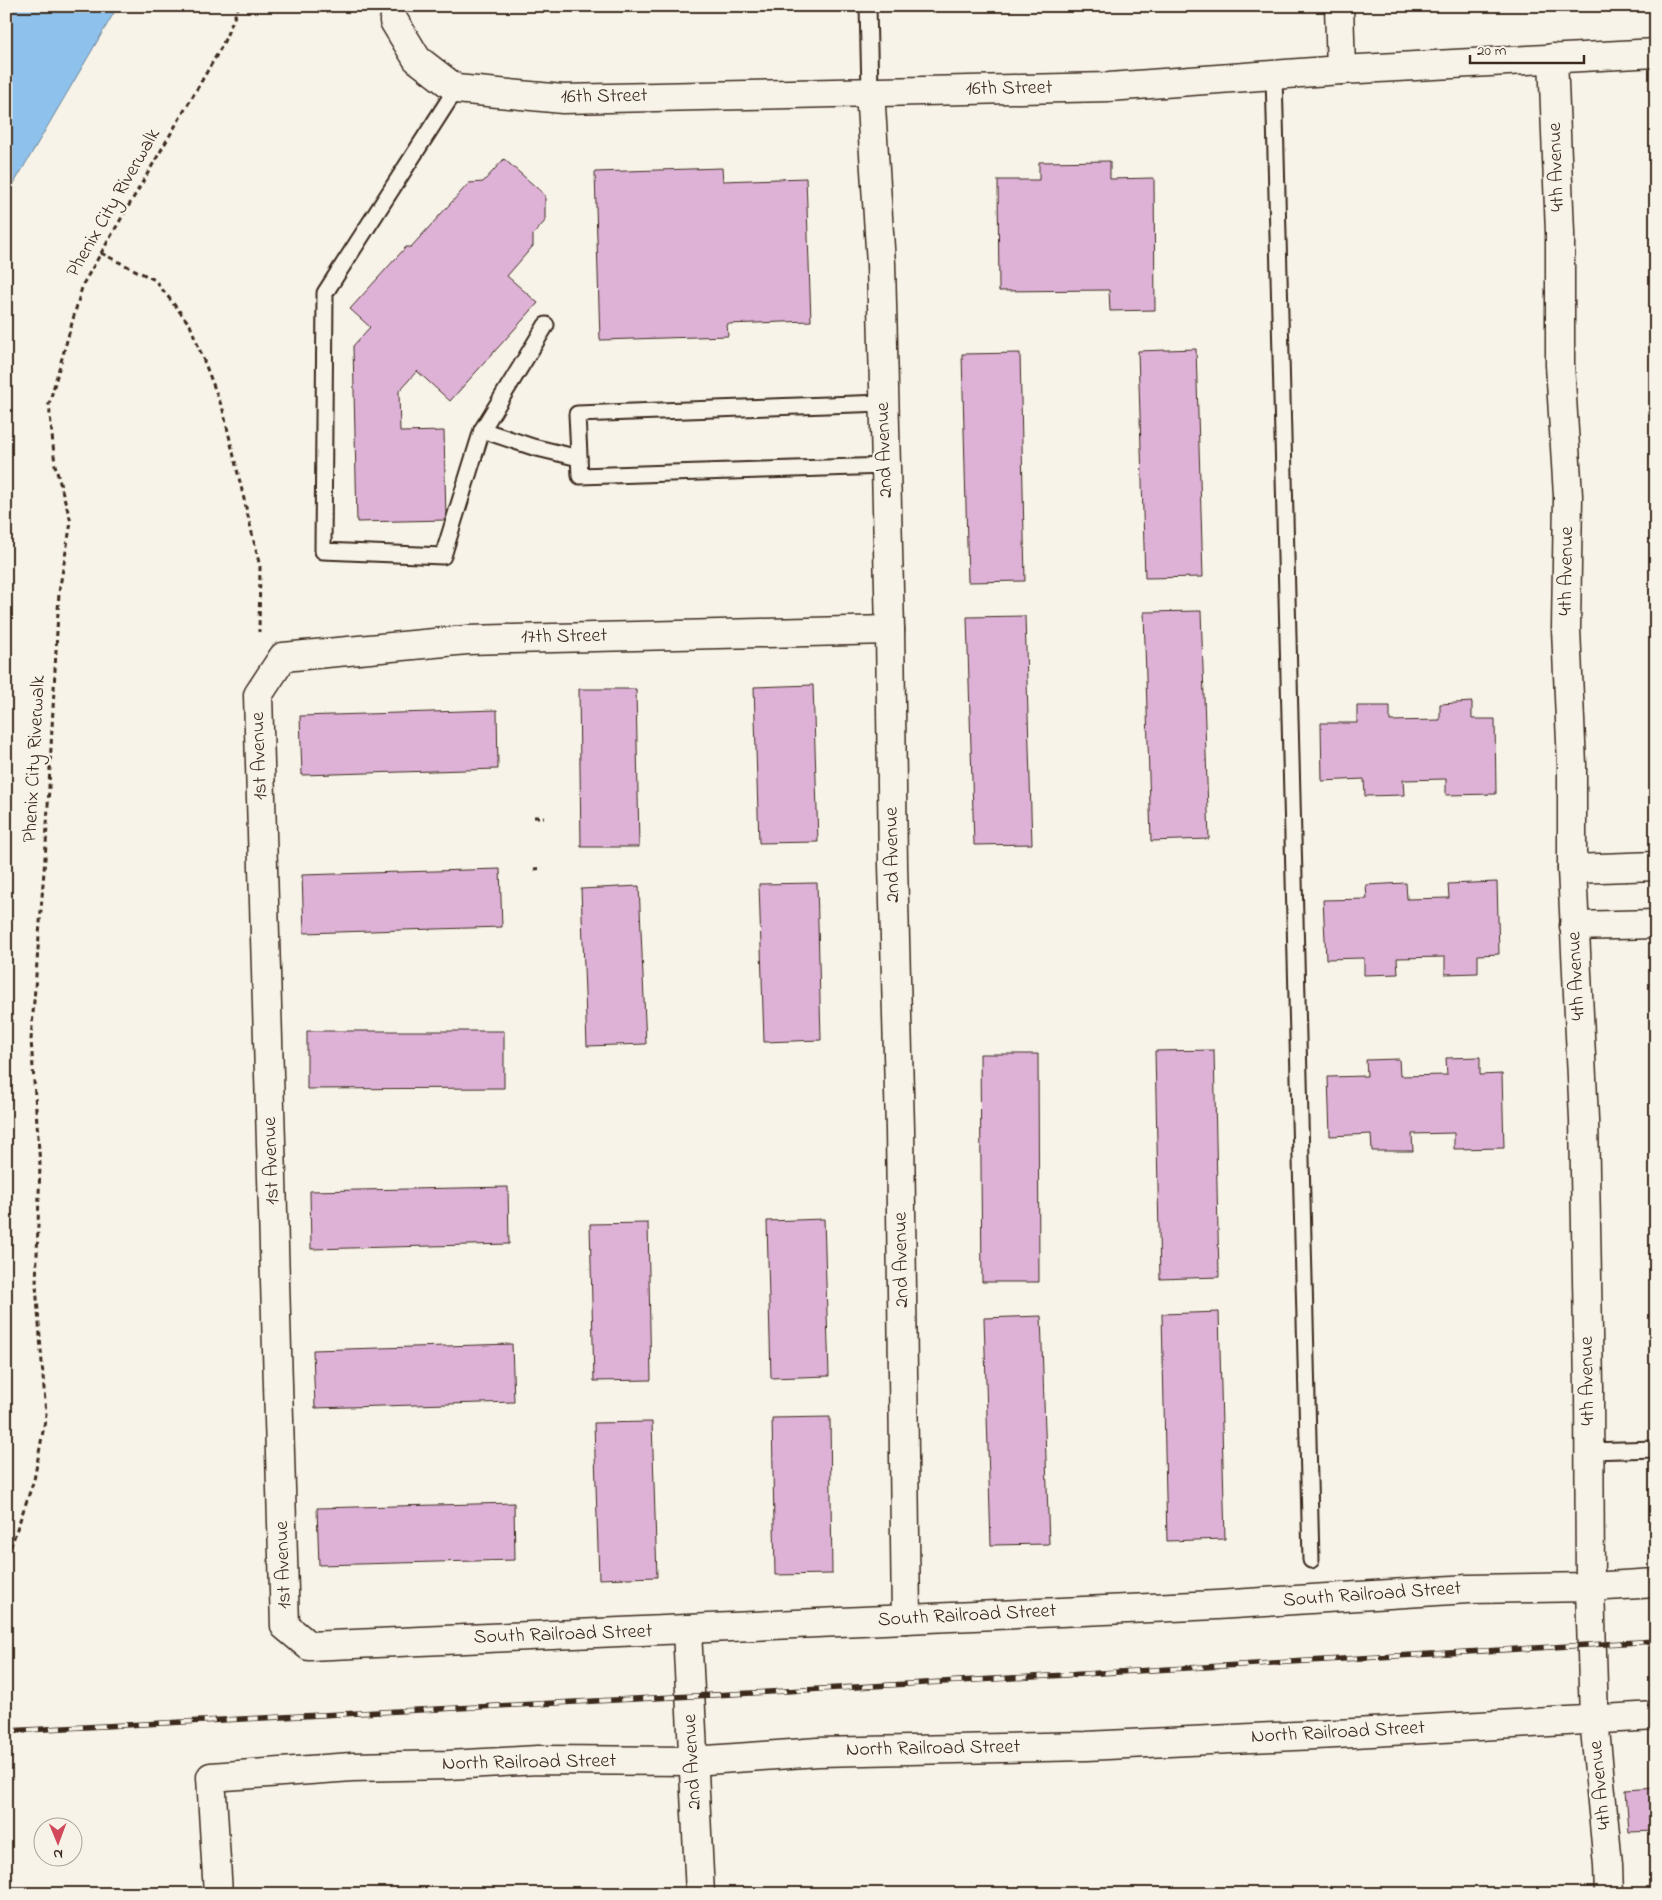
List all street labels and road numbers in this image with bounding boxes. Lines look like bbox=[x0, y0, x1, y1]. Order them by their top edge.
street label: 16th Street bbox=[965, 74, 1053, 104]
street label: 16th Street bbox=[560, 82, 648, 112]
street label: 4th Avenue bbox=[1541, 122, 1573, 212]
street label: Phenix City Riverwalk bbox=[59, 123, 169, 283]
street label: 2nd Avenue bbox=[869, 402, 901, 498]
street label: 4th Avenue bbox=[1552, 526, 1582, 616]
street label: 17th Street bbox=[521, 622, 608, 652]
street label: Phenix City Riverwalk bbox=[16, 674, 54, 844]
street label: 1st Avenue bbox=[244, 711, 276, 801]
street label: 2nd Avenue bbox=[878, 807, 908, 903]
street label: 4th Avenue bbox=[1560, 931, 1594, 1021]
street label: 1st Avenue bbox=[256, 1116, 288, 1206]
street label: 2nd Avenue bbox=[887, 1212, 917, 1308]
street label: 4th Avenue bbox=[1573, 1336, 1603, 1426]
street label: 1st Avenue bbox=[268, 1520, 300, 1610]
street label: South Railroad Street bbox=[1282, 1574, 1462, 1616]
street label: South Railroad Street bbox=[877, 1597, 1057, 1635]
street label: South Railroad Street bbox=[473, 1617, 653, 1653]
street label: 2nd Avenue bbox=[676, 1713, 710, 1811]
street label: North Railroad Street bbox=[1250, 1714, 1426, 1752]
street label: North Railroad Street bbox=[846, 1733, 1021, 1765]
street label: 4th Avenue bbox=[1582, 1739, 1620, 1831]
street label: North Railroad Street bbox=[442, 1747, 617, 1779]

